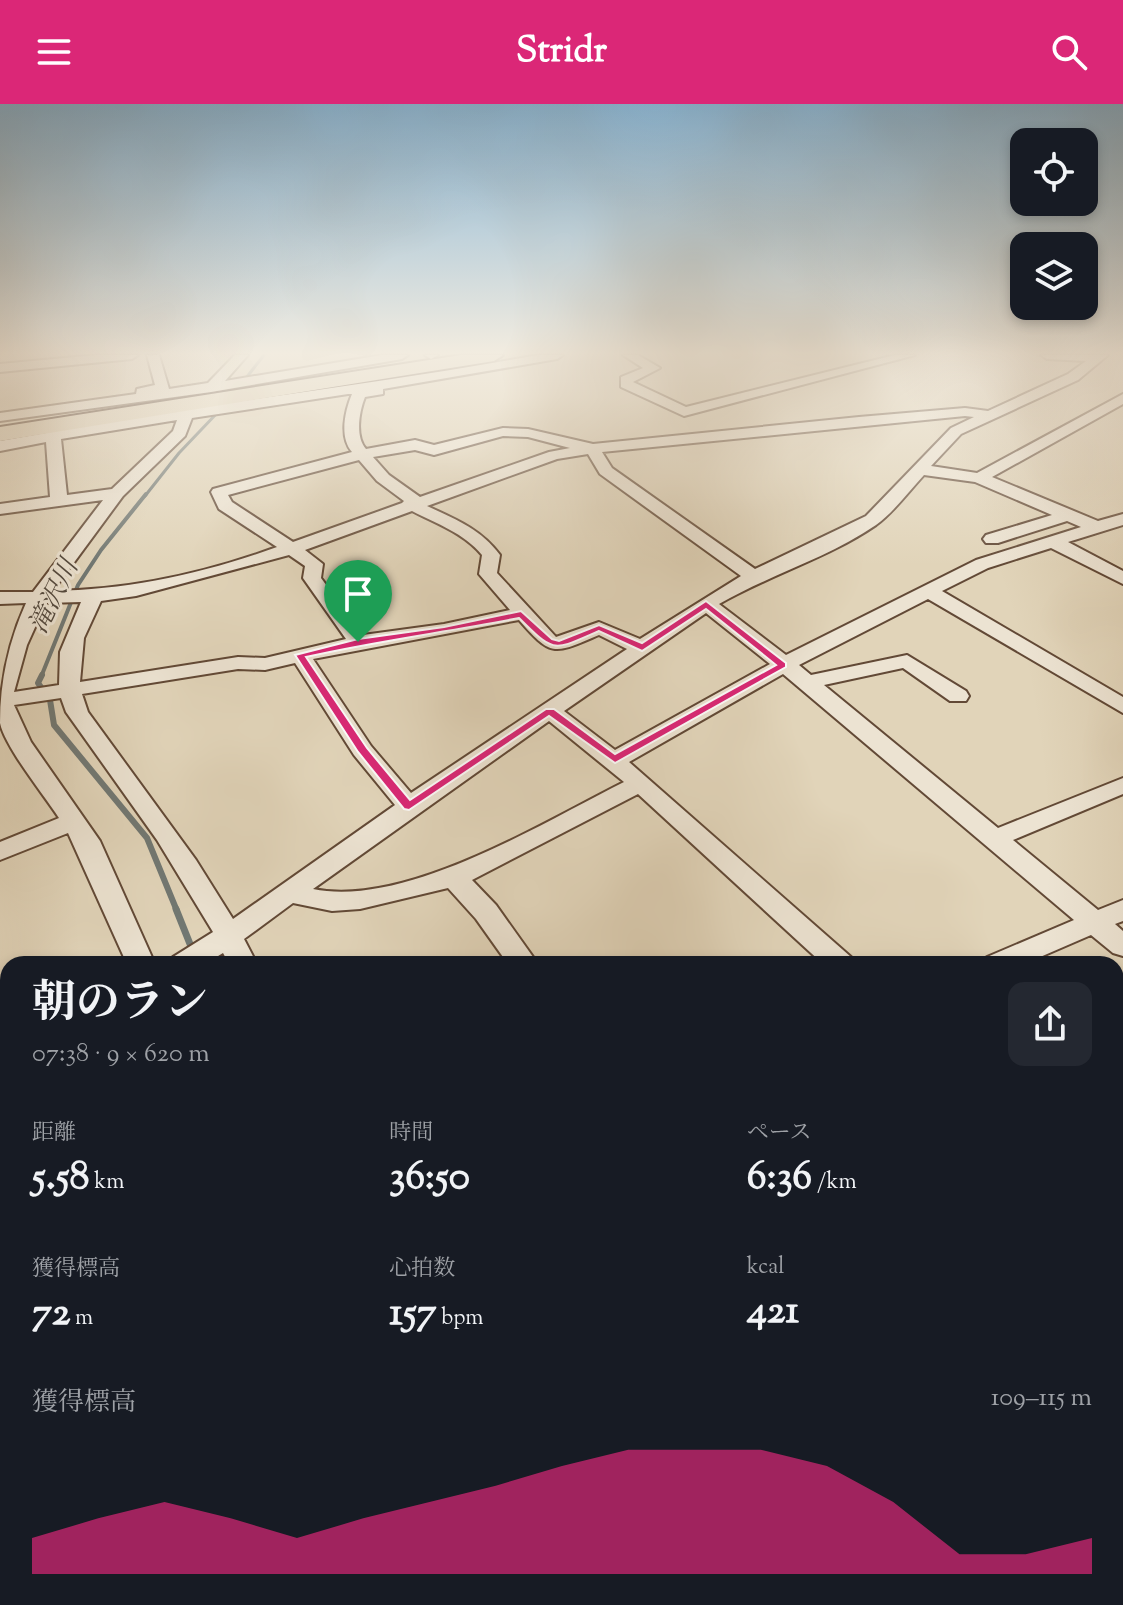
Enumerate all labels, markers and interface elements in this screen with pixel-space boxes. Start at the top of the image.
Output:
text: Stridr [516,26,607,78]
icon: menu [32,30,76,74]
icon: search [1047,30,1091,74]
map controls [1010,128,1098,320]
button: locate [1010,128,1098,216]
button: layers [1010,232,1098,320]
water label: 滝沢川 [21,551,90,640]
pin [324,560,392,642]
icon: arrive [336,572,380,616]
text: 朝のラン [32,974,208,1037]
button: share [1008,982,1092,1066]
text: 07:38 · 9 × 620 m [32,1036,210,1073]
text: 距離 [32,1118,76,1150]
text: 時間 [389,1118,433,1150]
text: ペース [747,1118,812,1150]
text: 5.58 [32,1150,89,1207]
text: 36:50 [389,1150,470,1207]
text: 6:36 [747,1150,812,1207]
text: km [89,1167,124,1199]
text: /km [812,1167,857,1199]
text: kcal [747,1252,784,1284]
text: 獲得標高 [32,1254,120,1286]
text: 心拍数 [389,1254,455,1286]
text: 421 [747,1284,799,1341]
text: 72 [32,1286,70,1343]
text: 157 [389,1286,437,1343]
text: m [70,1303,93,1335]
text: bpm [437,1303,484,1335]
text: 109–115 m [991,1380,1092,1417]
text: 獲得標高 [32,1385,136,1422]

